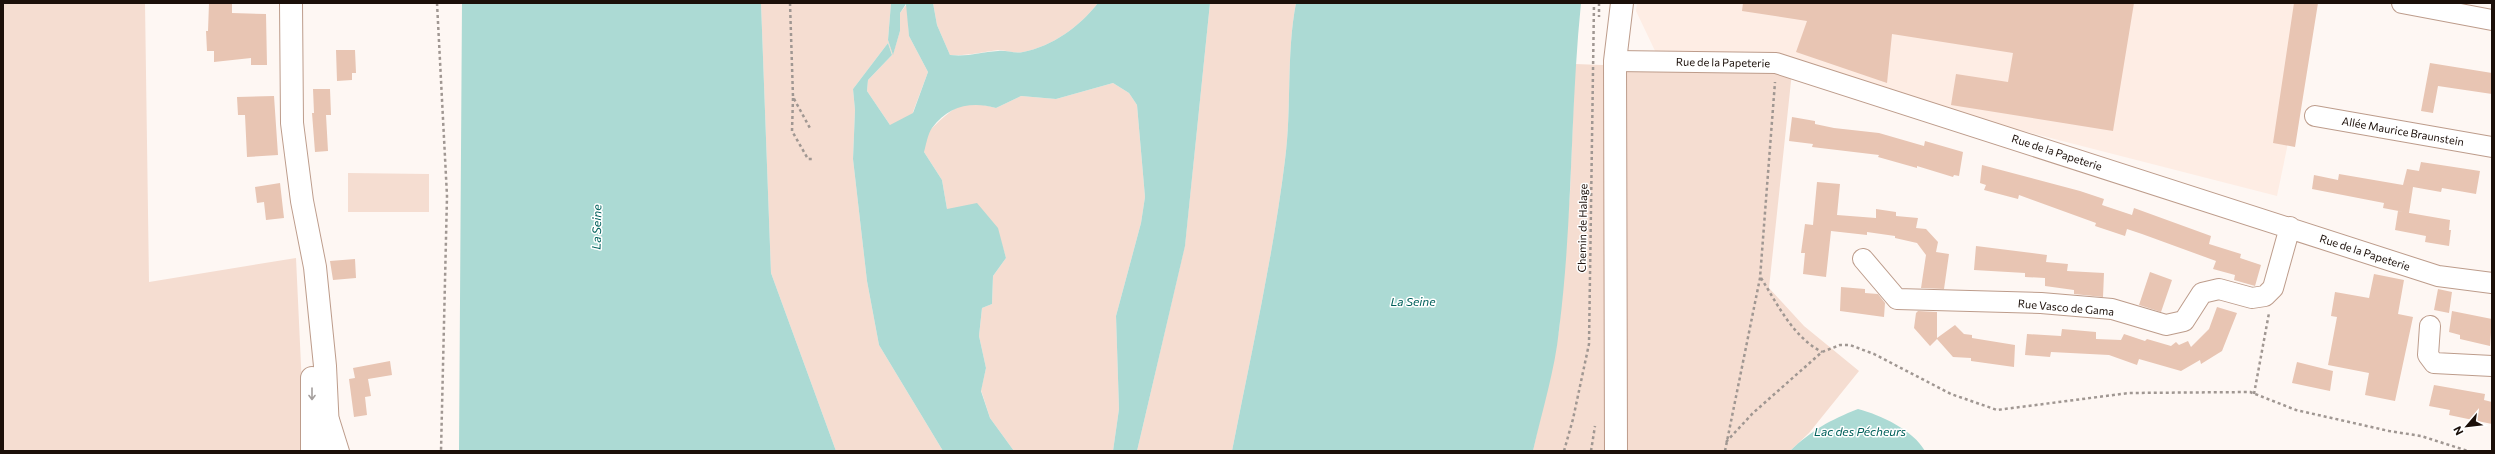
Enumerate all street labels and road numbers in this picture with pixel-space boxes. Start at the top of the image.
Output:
street label: Rue de la Papeterie [1676,55,1771,69]
street label: Allée Maurice Braunstein [2341,114,2465,148]
street label: Rue de la Papeterie [2010,131,2104,173]
street label: Chemin de Halage [1575,183,1589,273]
street label: Rue de la Papeterie [2318,231,2412,273]
street label: Rue Vasco de Gama [2017,296,2115,318]

